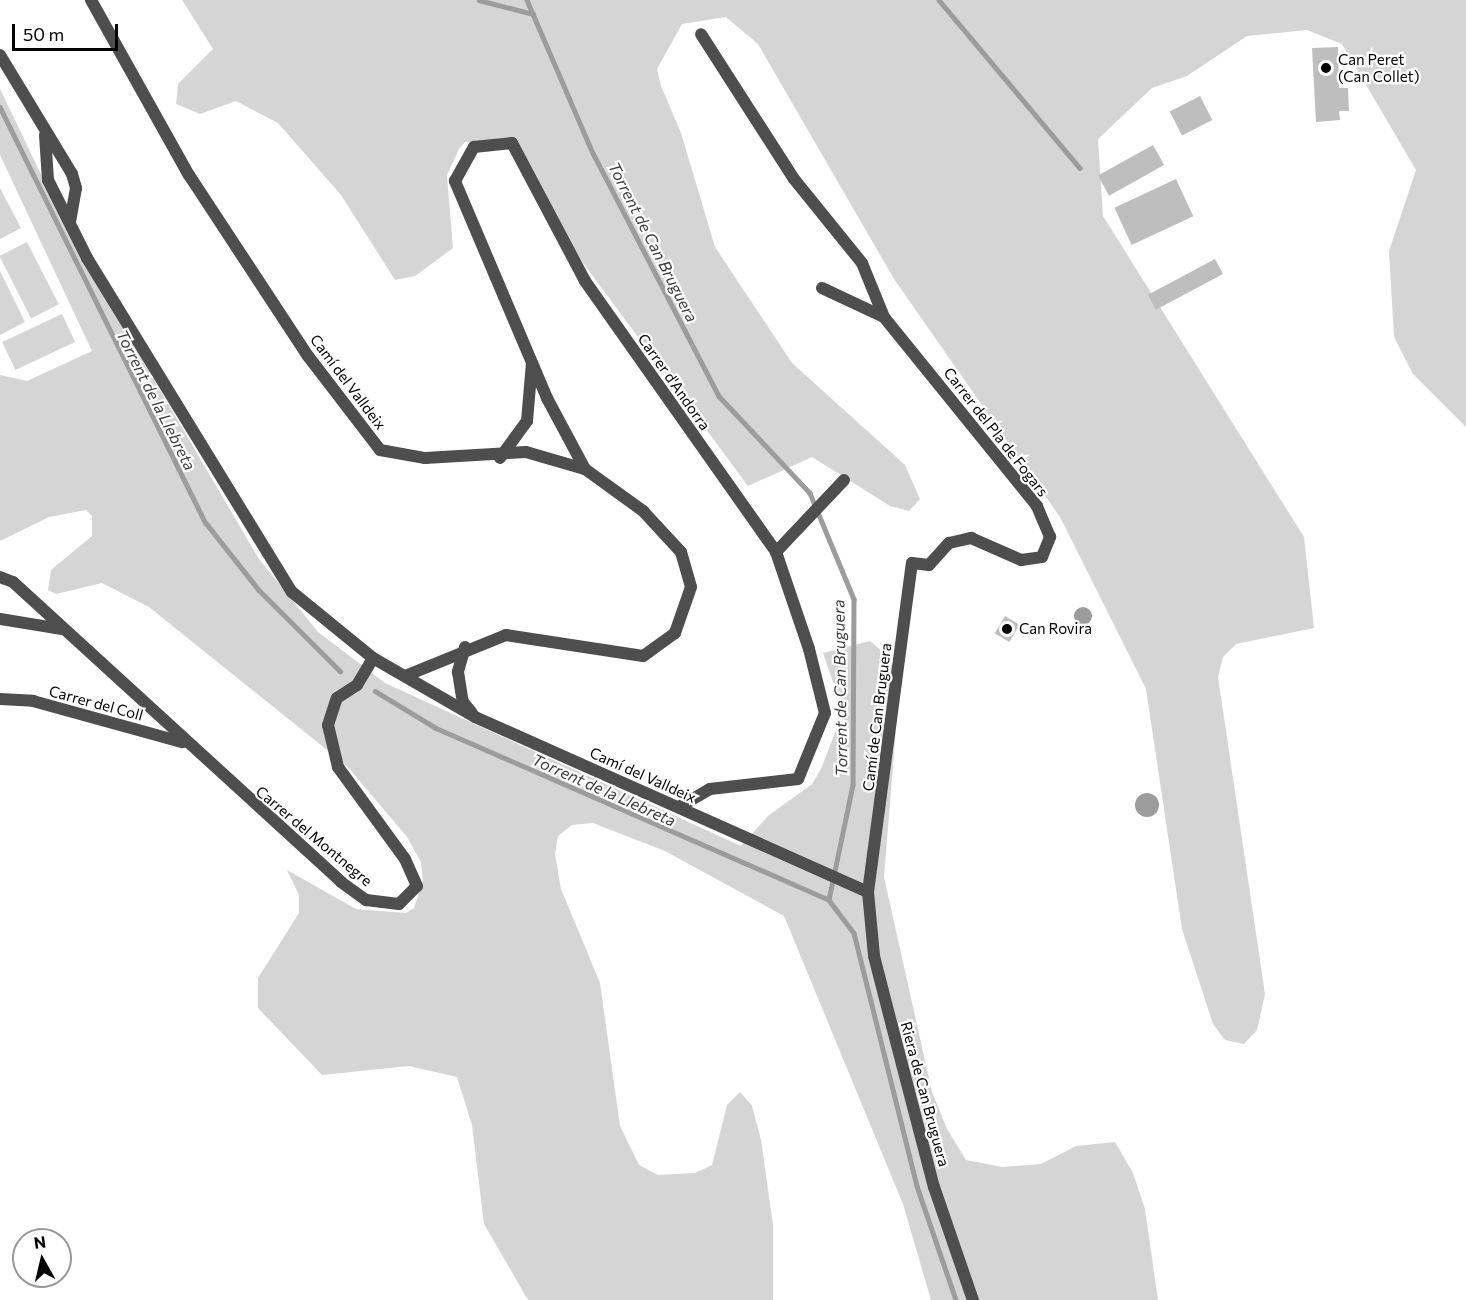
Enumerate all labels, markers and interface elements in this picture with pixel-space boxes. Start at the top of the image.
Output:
scale bar [15,12,122,50]
text: 50 m [23,23,64,45]
place label: Can Peret (Can Collet) [1338,50,1419,85]
marker: Can Peret (Can Collet) [1319,61,1333,75]
water label: Torrent de Can Bruguera [604,159,702,325]
water label: Torrent de la Llebreta [112,327,200,473]
street label: Carrer d'Andorra [634,330,714,434]
street label: Camí del Valldeix [306,331,390,433]
street label: Carrer del Pla de Fogars [940,364,1052,500]
water label: Torrent de Can Bruguera [829,599,851,777]
place label: Can Rovira [1019,620,1092,638]
marker: Can Rovira [1000,622,1014,636]
street label: Camí de Can Bruguera [859,642,895,792]
street label: Carrer del Coll [47,682,145,724]
street label: Camí del Valldeix [587,743,699,807]
water label: Torrent de la Llebreta [529,750,679,830]
street label: Carrer del Montnegre [252,782,376,890]
street label: Riera de Can Bruguera [897,1019,953,1169]
north arrow [12,1228,72,1288]
text: N [32,1231,47,1252]

